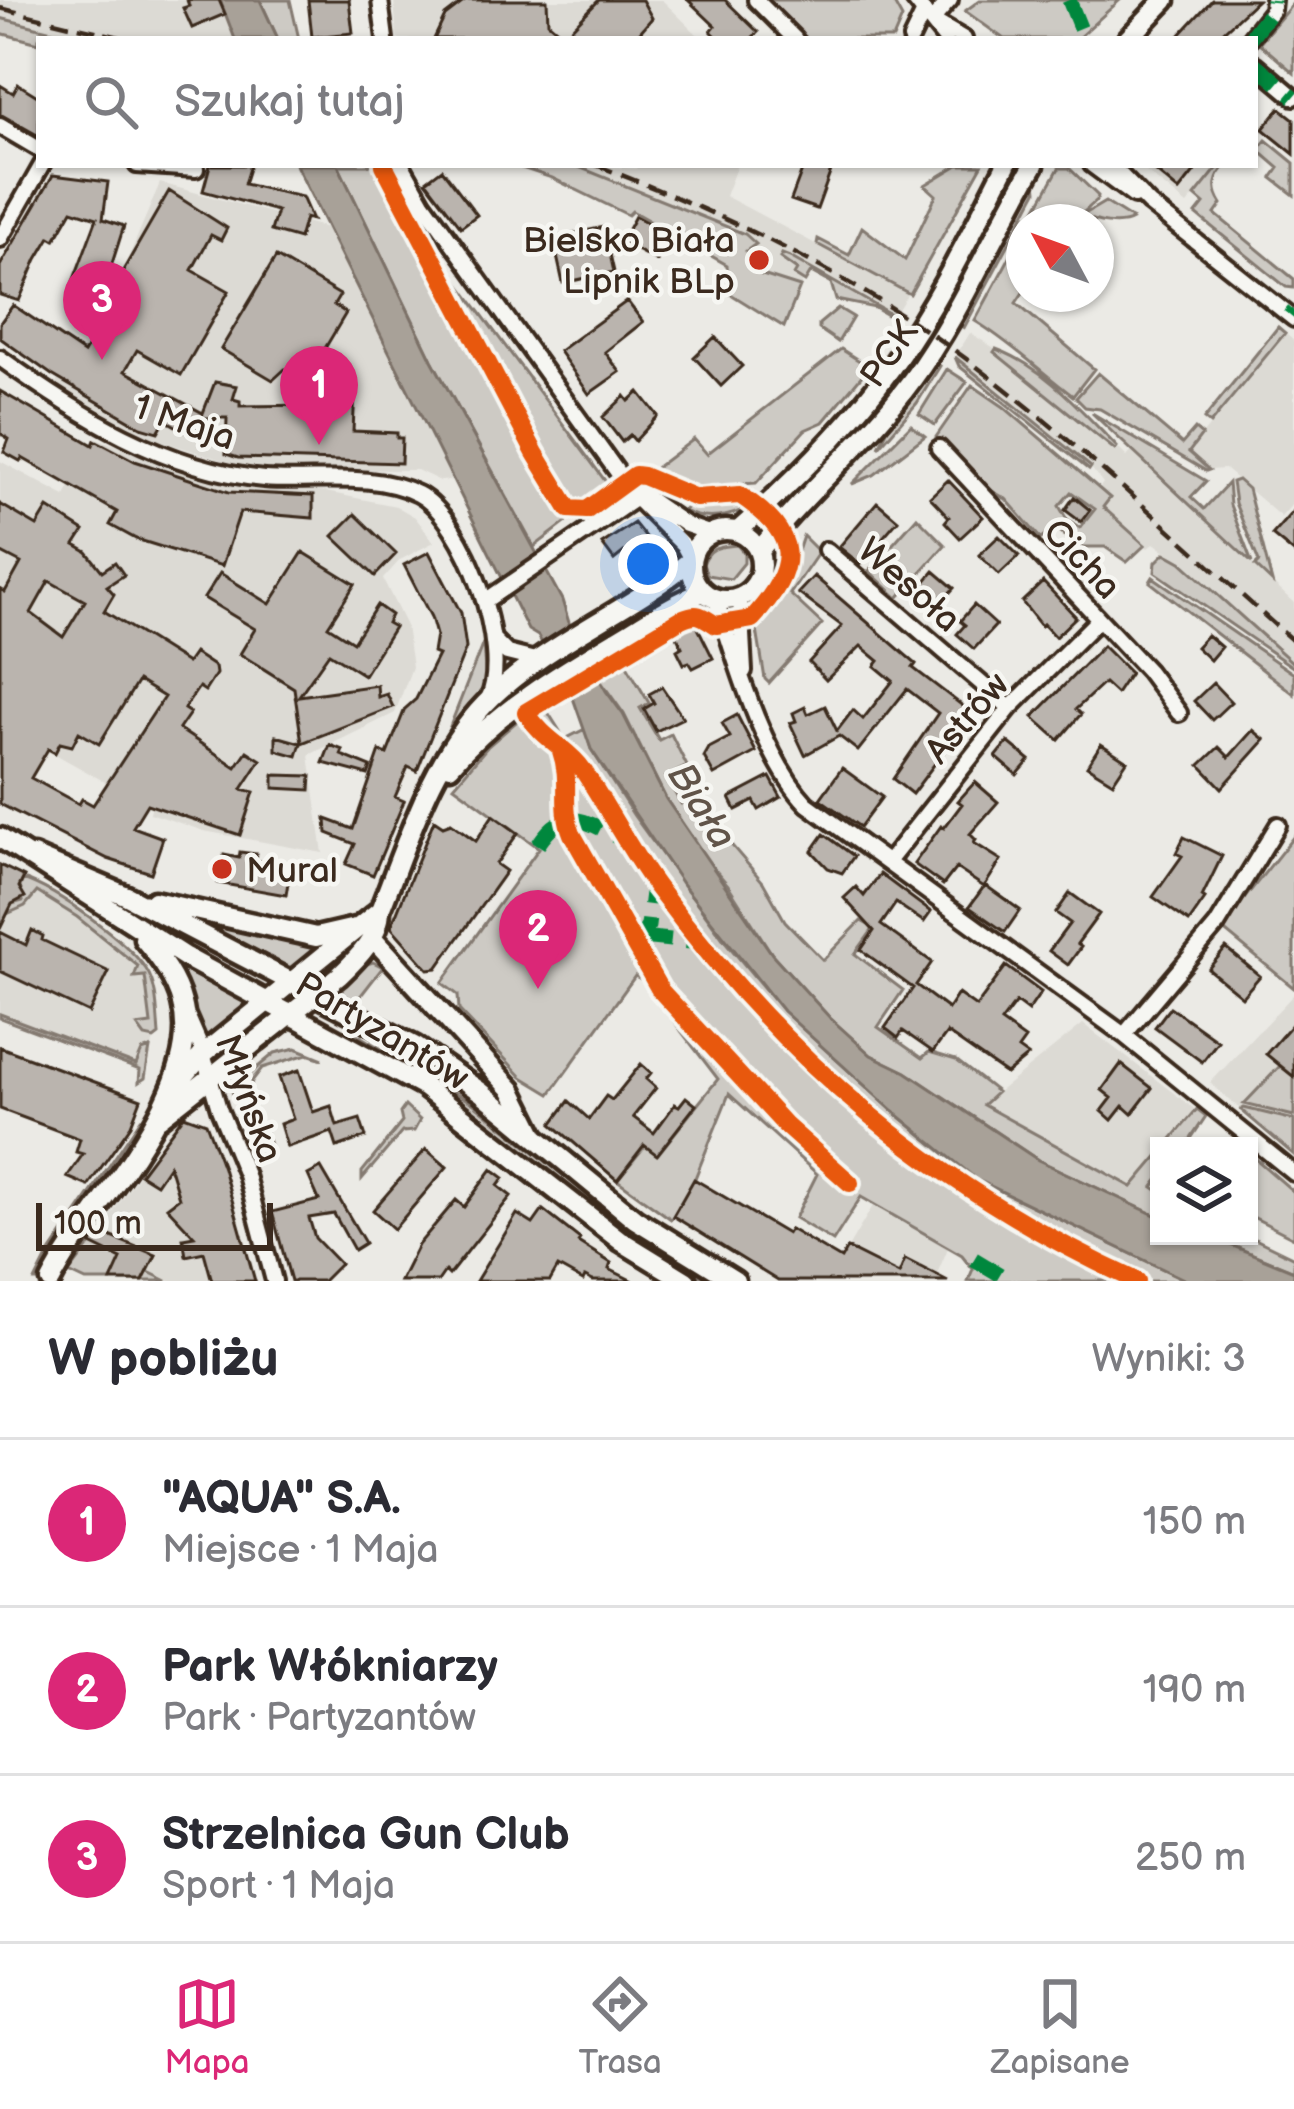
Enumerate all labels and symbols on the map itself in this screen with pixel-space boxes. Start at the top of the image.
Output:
north arrow [1006,204,1114,312]
place label: Bielsko Biała Lipnik BLp [523,220,735,304]
marker: Bielsko Biała Lipnik BLp [746,247,772,273]
pin: 3 [63,261,141,360]
street label: PCK [852,312,929,396]
pin: 1 [280,346,358,445]
street label: 1 Maja [128,386,240,461]
street label: Cicha [1034,511,1129,609]
street label: Wesoła [848,530,968,642]
your location [618,534,678,594]
street label: Astrów [917,664,1019,773]
water label: Biała [656,755,745,858]
place label: Mural [246,850,338,893]
marker: Mural [209,856,235,882]
pin: 2 [499,890,577,989]
street label: Partyzantów [287,964,476,1101]
street label: Młyńska [205,1029,291,1169]
scale bar [36,1197,273,1250]

